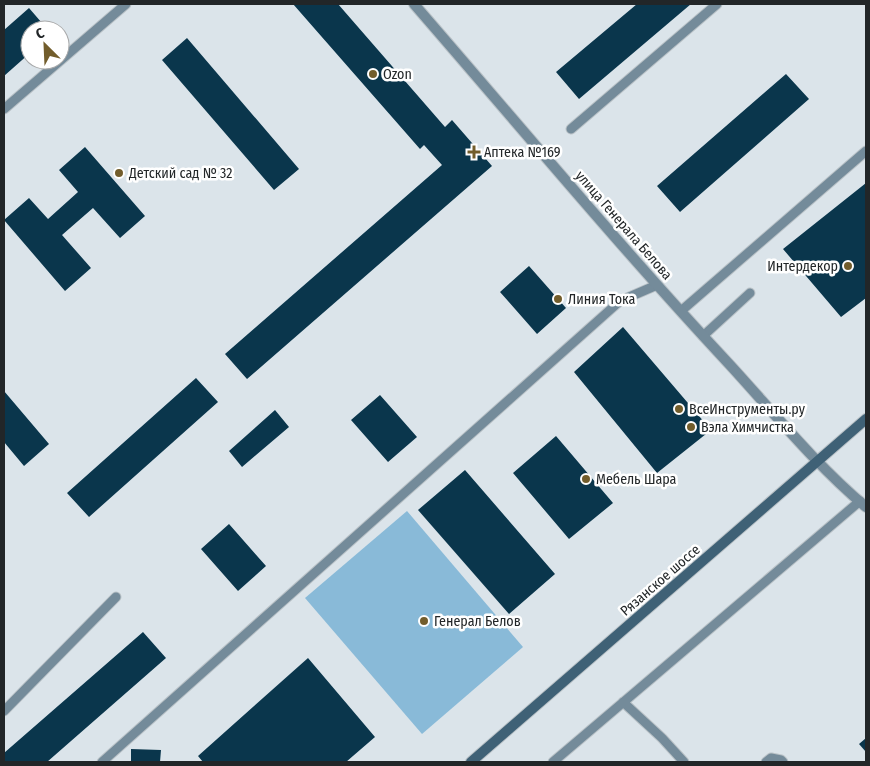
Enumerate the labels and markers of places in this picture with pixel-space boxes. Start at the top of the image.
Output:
place label: Ozon [383,66,412,83]
marker: Ozon [367,68,379,80]
place label: Аптека №169 [484,144,561,161]
marker: Аптека №169 [468,146,480,158]
place label: Детский сад № 32 [128,165,232,182]
marker: Детский сад № 32 [113,167,125,179]
place label: Интердекор [767,258,838,275]
marker: Интердекор [842,260,854,272]
place label: Линия Тока [568,291,635,308]
marker: Линия Тока [552,293,564,305]
place label: ВсеИнструменты.ру [689,401,806,418]
marker: ВсеИнструменты.ру [673,403,685,415]
place label: Вэла Химчистка [701,419,794,436]
marker: Вэла Химчистка [685,421,697,433]
place label: Мебель Шара [596,471,677,488]
marker: Мебель Шара [580,473,592,485]
place label: Генерал Белов [434,613,521,630]
marker: Генерал Белов [418,615,430,627]

